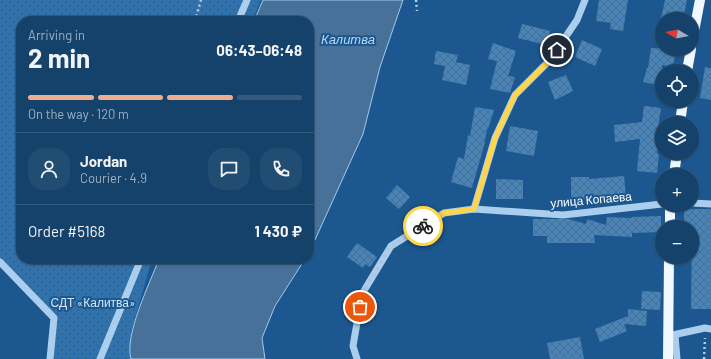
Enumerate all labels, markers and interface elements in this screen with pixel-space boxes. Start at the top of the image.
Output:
north arrow [655,12,699,56]
map controls [655,12,699,264]
text: Arriving in [28,27,85,43]
water label: Калитва [321,31,375,47]
pin [540,33,574,67]
icon: home [546,39,568,61]
text: 06:43–06:48 [216,41,302,59]
text: 2 min [28,42,90,73]
button: locate [655,64,699,108]
text: On the way · 120 m [28,106,129,122]
button: layers [655,116,699,160]
button: person [28,148,70,190]
button: chat [208,148,250,190]
button: phone [260,148,302,190]
text: Jordan [80,152,127,170]
button: + [655,168,699,212]
text: Courier · 4.9 [80,170,147,186]
street label: улица Копаева [550,188,633,211]
courier [403,206,443,246]
icon: bike [412,215,434,237]
button: − [655,220,699,264]
text: Order #5168 [28,222,105,240]
text: 1 430 ₽ [254,222,302,240]
pin [343,290,377,324]
park label: СДТ «Калитва» [51,295,136,310]
icon: bag [349,296,371,318]

